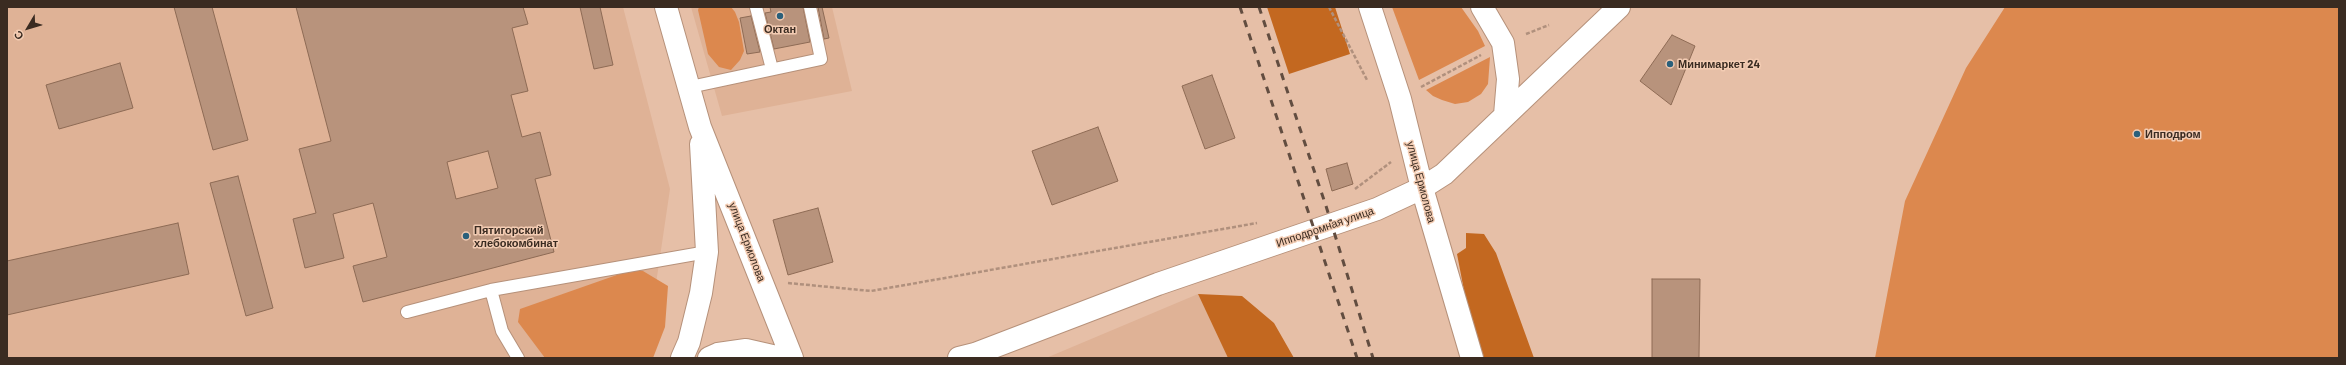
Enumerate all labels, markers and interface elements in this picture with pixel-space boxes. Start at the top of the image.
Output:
north arrow [8,8,48,48]
marker: Октан [775,11,785,21]
place label: Октан [764,22,796,36]
text: С [11,29,26,43]
place label: Минимаркет 24 [1678,57,1760,71]
marker: Минимаркет 24 [1665,59,1675,69]
place label: Ипподpом [2145,127,2201,141]
marker: Ипподpом [2132,129,2142,139]
street label: улица Ермолова [1404,140,1438,224]
street label: улица Ермолова [726,201,768,283]
street label: Ипподромная улица [1274,204,1376,250]
place label: Пятигорский хлебокомбинат [474,223,558,249]
marker: Пятигорский хлебокомбинат [461,231,471,241]

